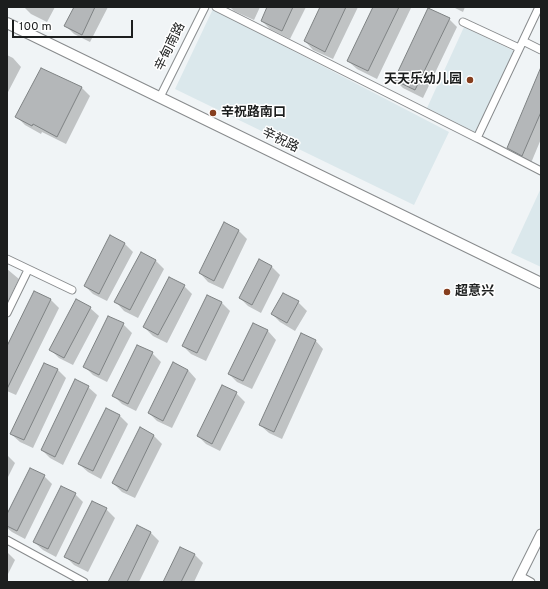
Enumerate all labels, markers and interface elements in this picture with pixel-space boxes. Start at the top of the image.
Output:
scale bar [14,12,135,38]
text: 100 m [19,19,52,35]
street label: 辛甸南路 [153,20,189,74]
place label: 天天乐幼儿园 [384,72,462,88]
marker: 天天乐幼儿园 [465,75,475,85]
place label: 辛祝路南口 [221,105,286,121]
marker: 辛祝路南口 [208,108,218,118]
street label: 辛祝路 [259,125,301,157]
place label: 超意兴 [455,284,494,300]
marker: 超意兴 [442,287,452,297]

